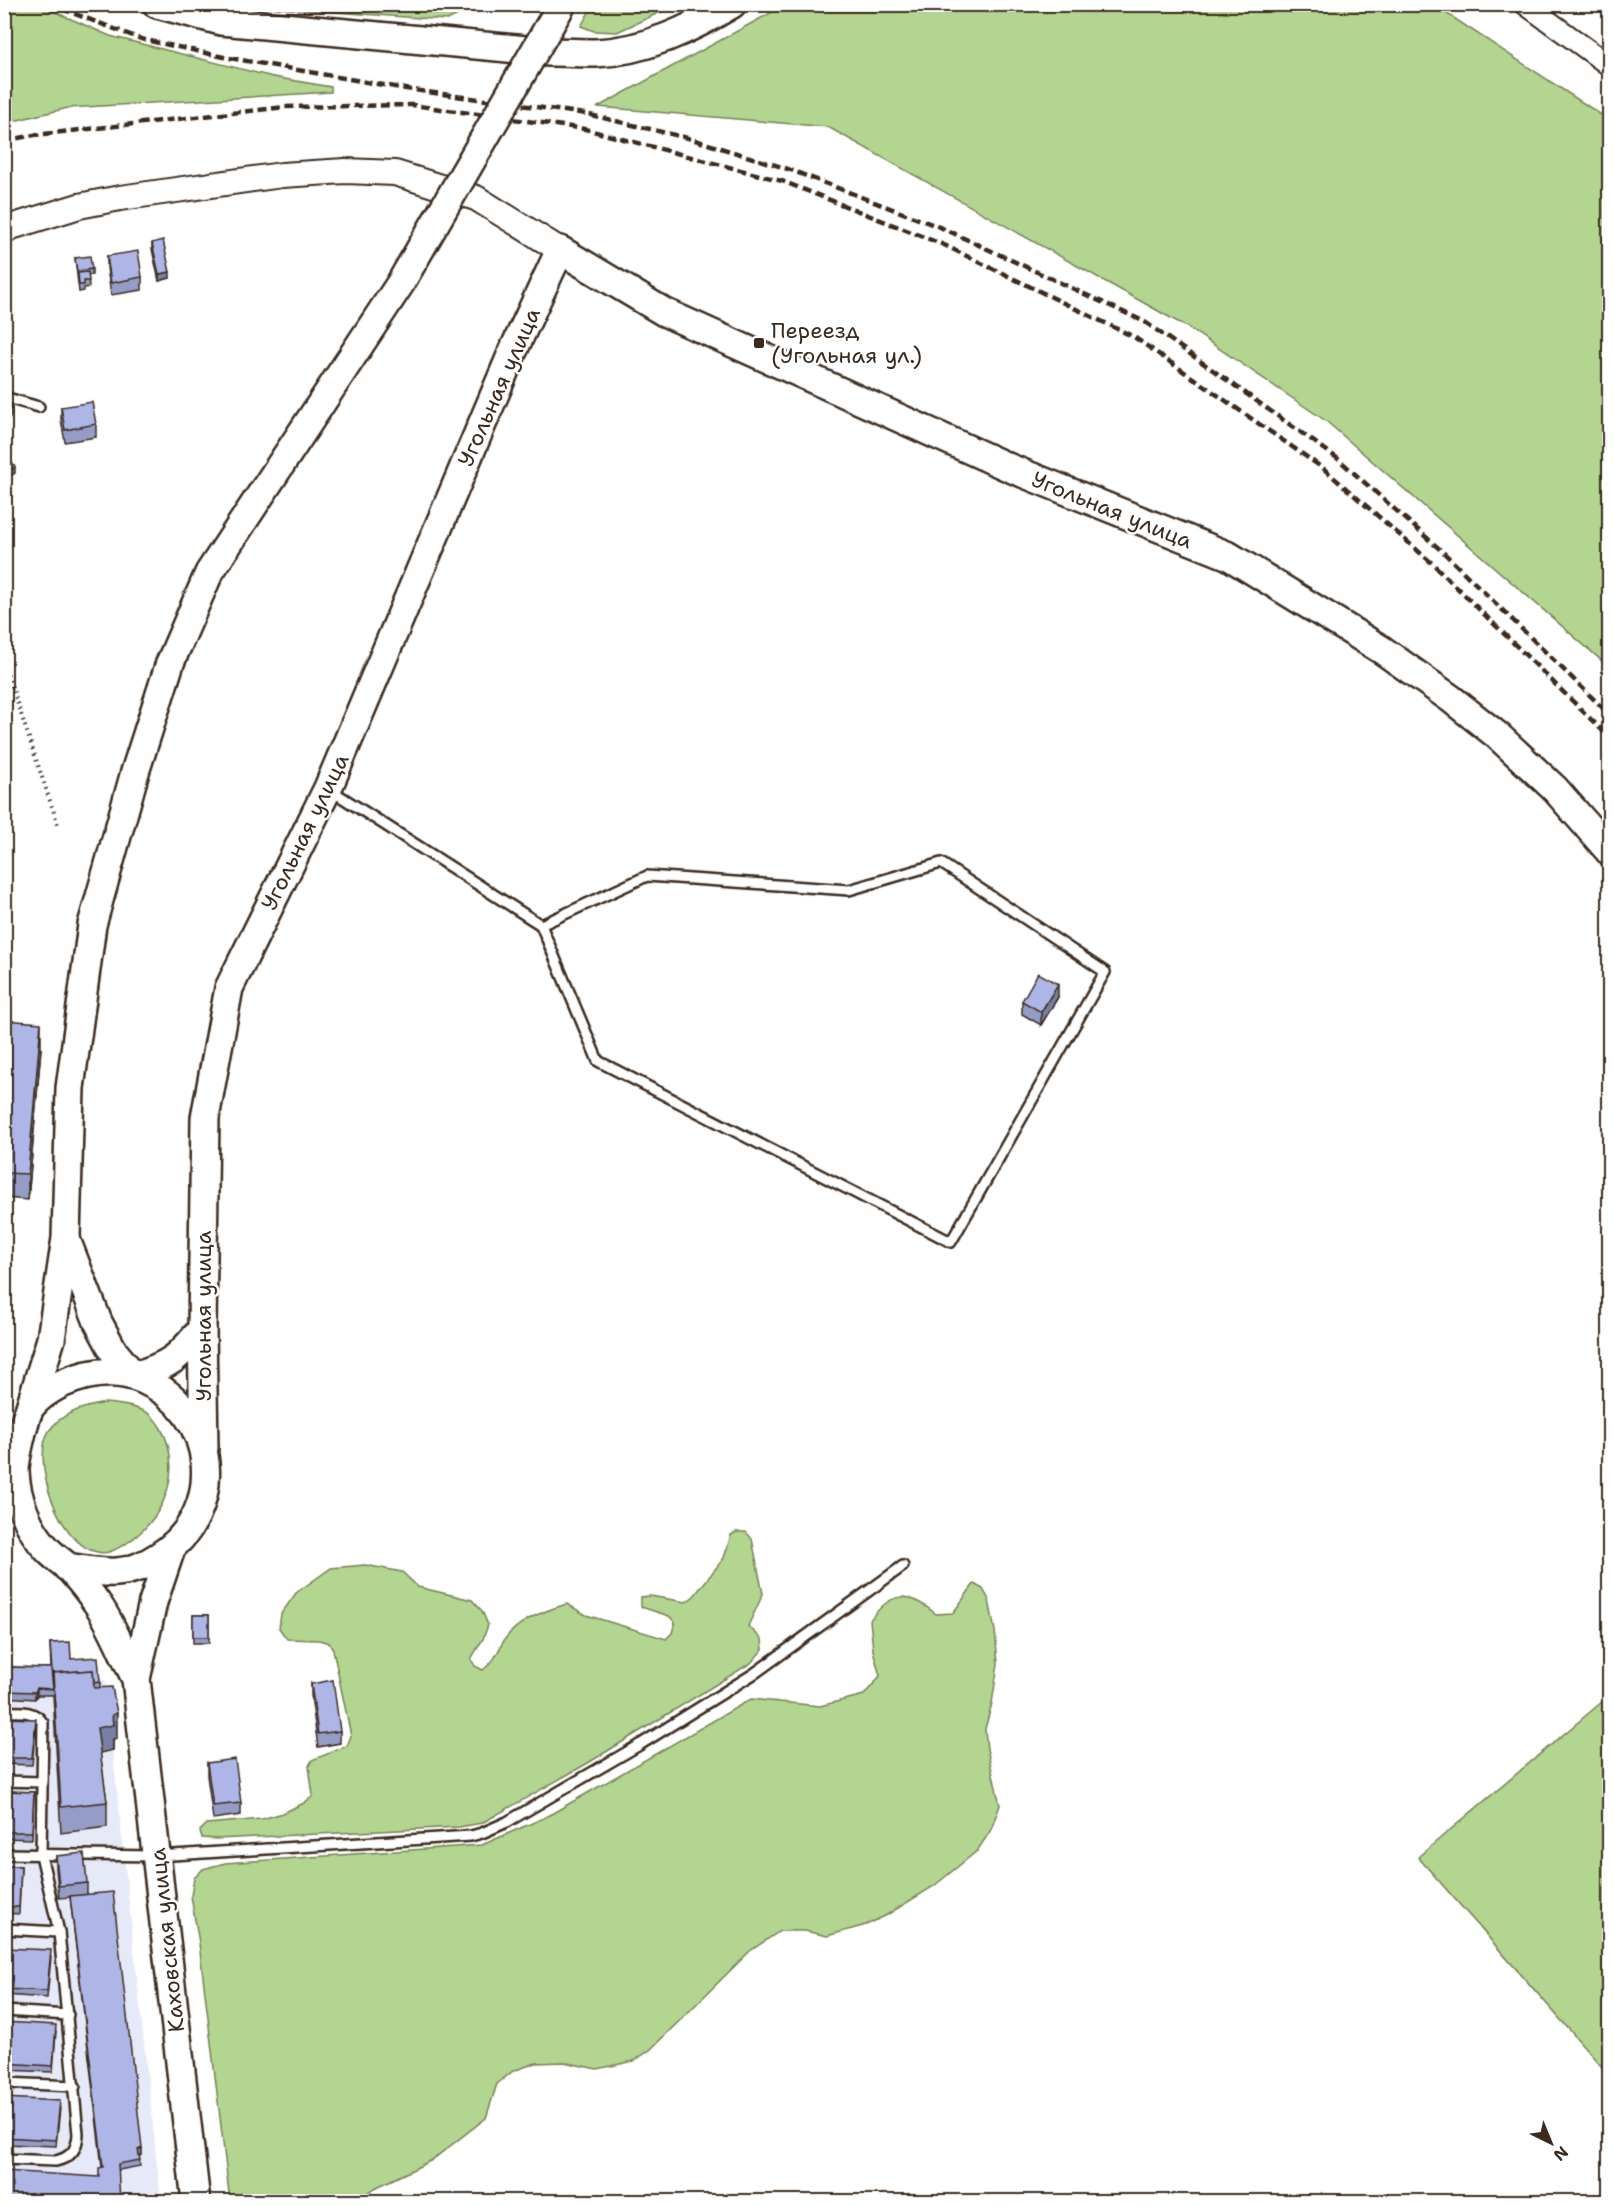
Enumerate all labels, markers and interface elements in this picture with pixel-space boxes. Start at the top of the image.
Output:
street label: Угольная улица [451,303,547,471]
place label: Переезд (Угольная ул.) [771,316,922,370]
marker: Переезд (Угольная ул.) [752,336,766,350]
street label: Угольная улица [1027,465,1197,556]
street label: Угольная улица [254,749,356,915]
street label: Угольная улица [189,1230,218,1401]
street label: Каховская улица [143,1846,191,2034]
north arrow [1521,2113,1581,2173]
text: N [1549,2142,1573,2166]

